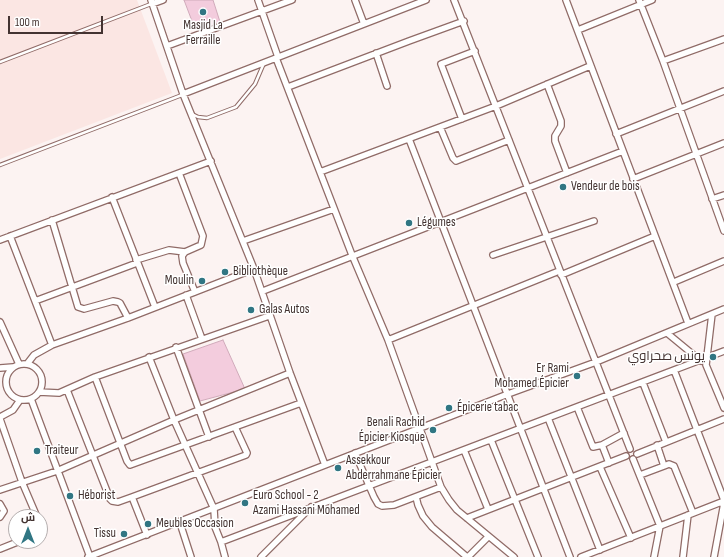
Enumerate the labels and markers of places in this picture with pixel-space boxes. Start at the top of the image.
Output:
marker: Masjid La Ferraille [198,7,208,17]
place label: Masjid La Ferraille [183,18,223,49]
place label: Vendeur de bois [571,179,640,195]
marker: Vendeur de bois [558,182,568,192]
place label: Légumes [417,215,456,231]
marker: Légumes [404,218,414,228]
place label: Bibliothèque [233,264,288,280]
marker: Bibliothèque [220,267,230,277]
place label: Moulin [165,273,194,289]
marker: Moulin [197,276,207,286]
place label: Galas Autos [259,302,310,318]
marker: Galas Autos [246,305,256,315]
place label: يونس صحراوي [628,349,705,365]
marker: يونس صحراوي [708,352,718,362]
place label: Er Rami Mohamed Épicier [495,361,569,392]
marker: Er Rami Mohamed Épicier [572,371,582,381]
place label: Épicerie tabac [457,400,518,416]
marker: Épicerie tabac [444,403,454,413]
place label: Benali Rachid Épicier Kiosque [359,415,425,446]
marker: Benali Rachid Épicier Kiosque [428,425,438,435]
place label: Traiteur [45,443,79,459]
marker: Traiteur [32,446,42,456]
place label: Assekkour Abderrahmane Épicier [346,453,442,484]
marker: Assekkour Abderrahmane Épicier [333,463,343,473]
place label: Héborist [78,488,115,504]
place label: Euro School - 2 Azami Hassani Mohamed [253,488,360,519]
marker: Héborist [65,491,75,501]
marker: Euro School - 2 Azami Hassani Mohamed [240,498,250,508]
place label: Meubles Occasion [156,516,234,532]
marker: Meubles Occasion [143,519,153,529]
place label: Tissu [94,526,116,542]
marker: Tissu [119,529,129,539]

